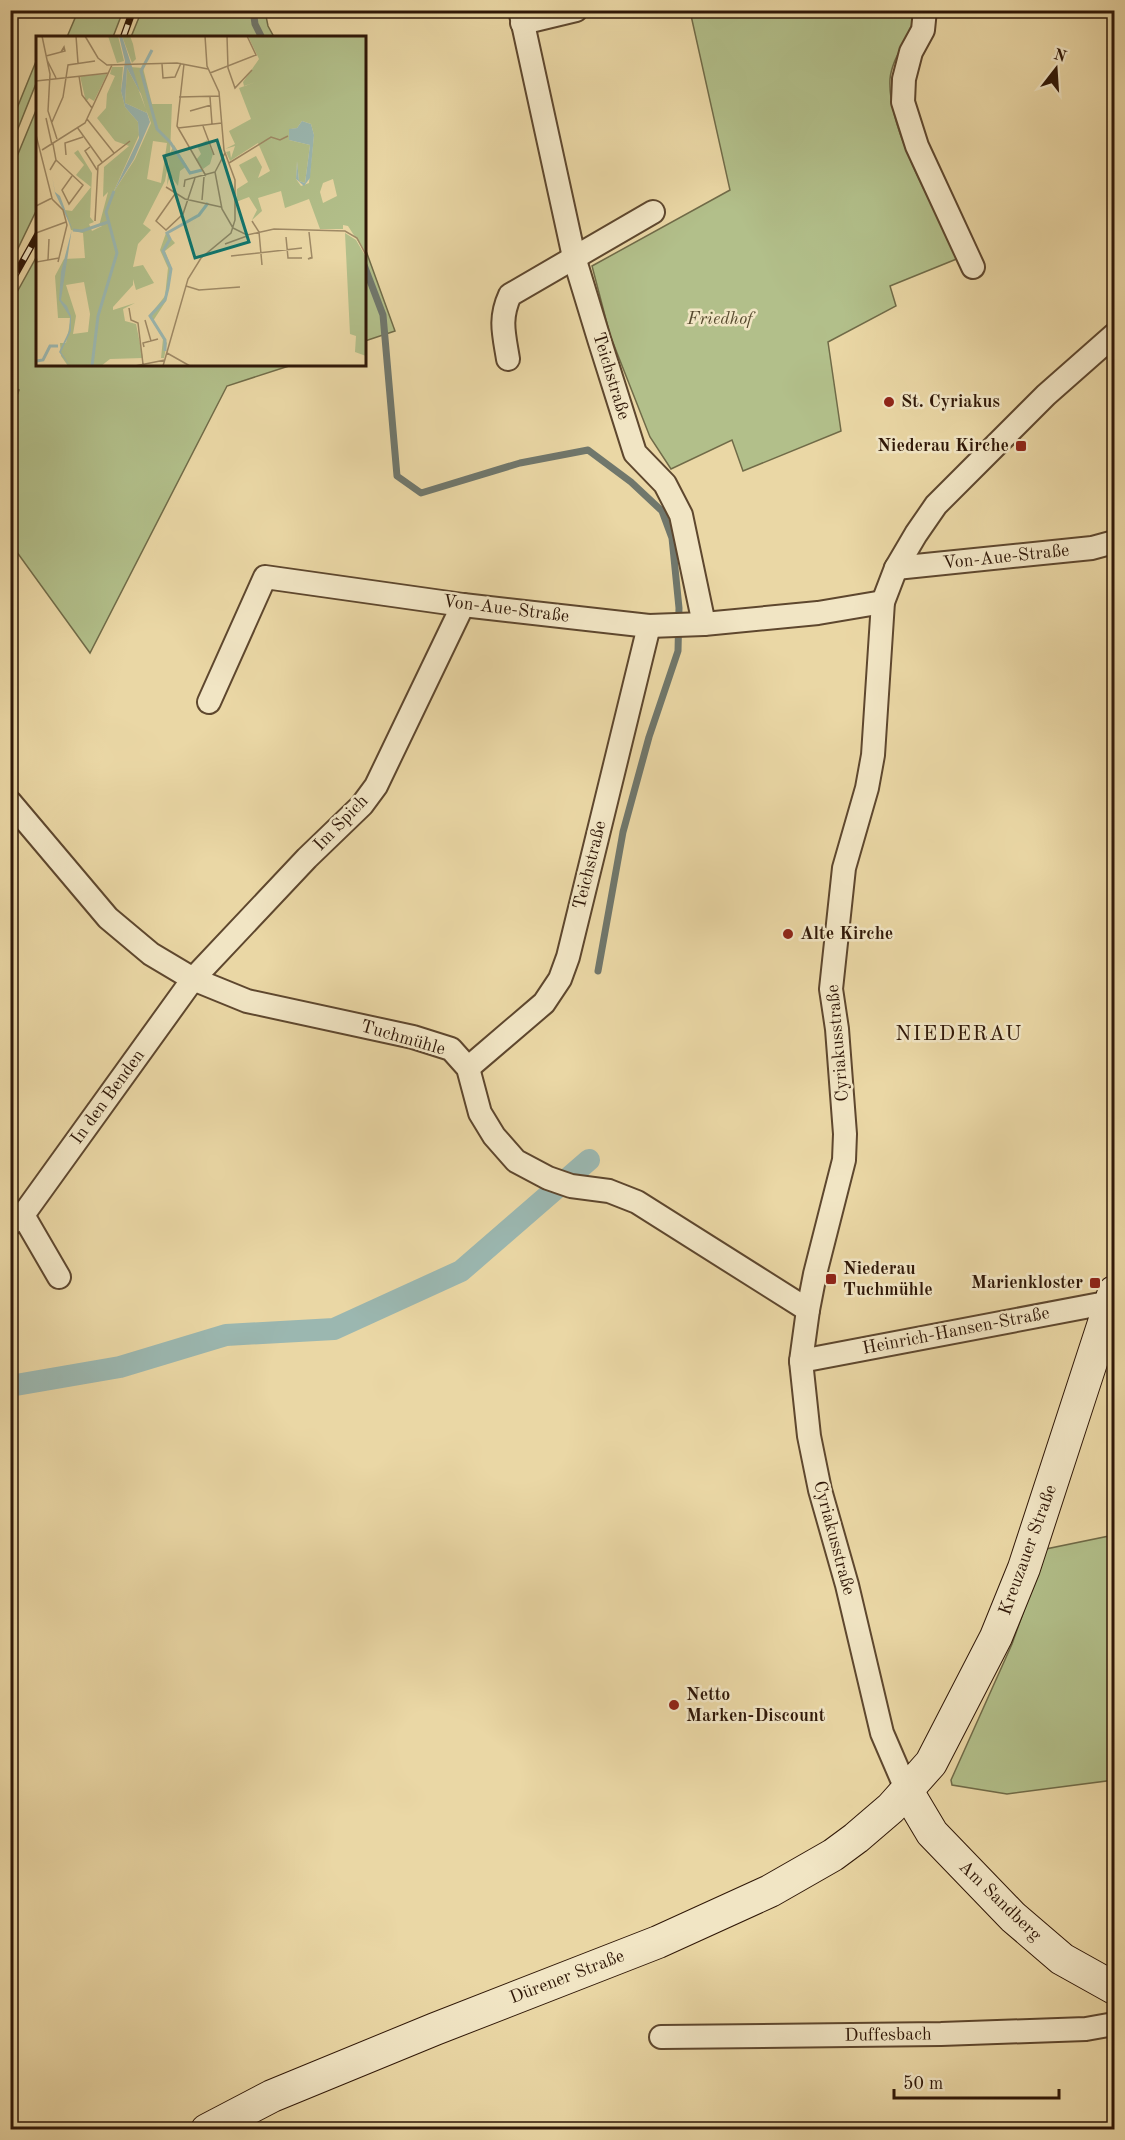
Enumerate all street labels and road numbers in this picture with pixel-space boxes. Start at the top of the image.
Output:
street label: Teichstraße [589,330,633,422]
street label: Von-Aue-Straße [942,541,1070,573]
street label: Von-Aue-Straße [442,592,570,626]
street label: Im Spich [310,792,372,854]
street label: Teichstraße [570,819,610,911]
street label: Cyriakusstraße [824,984,852,1102]
street label: Tuchmühle [359,1017,447,1059]
street label: In den Benden [68,1046,148,1148]
street label: Heinrich-Hansen-Straße [861,1304,1051,1358]
street label: Cyriakusstraße [810,1479,858,1597]
street label: Kreuzauer Straße [996,1482,1060,1618]
street label: Am Sandberg [955,1857,1045,1945]
street label: Dürener Straße [507,1947,627,2007]
street label: Duffesbach [844,2025,932,2045]

